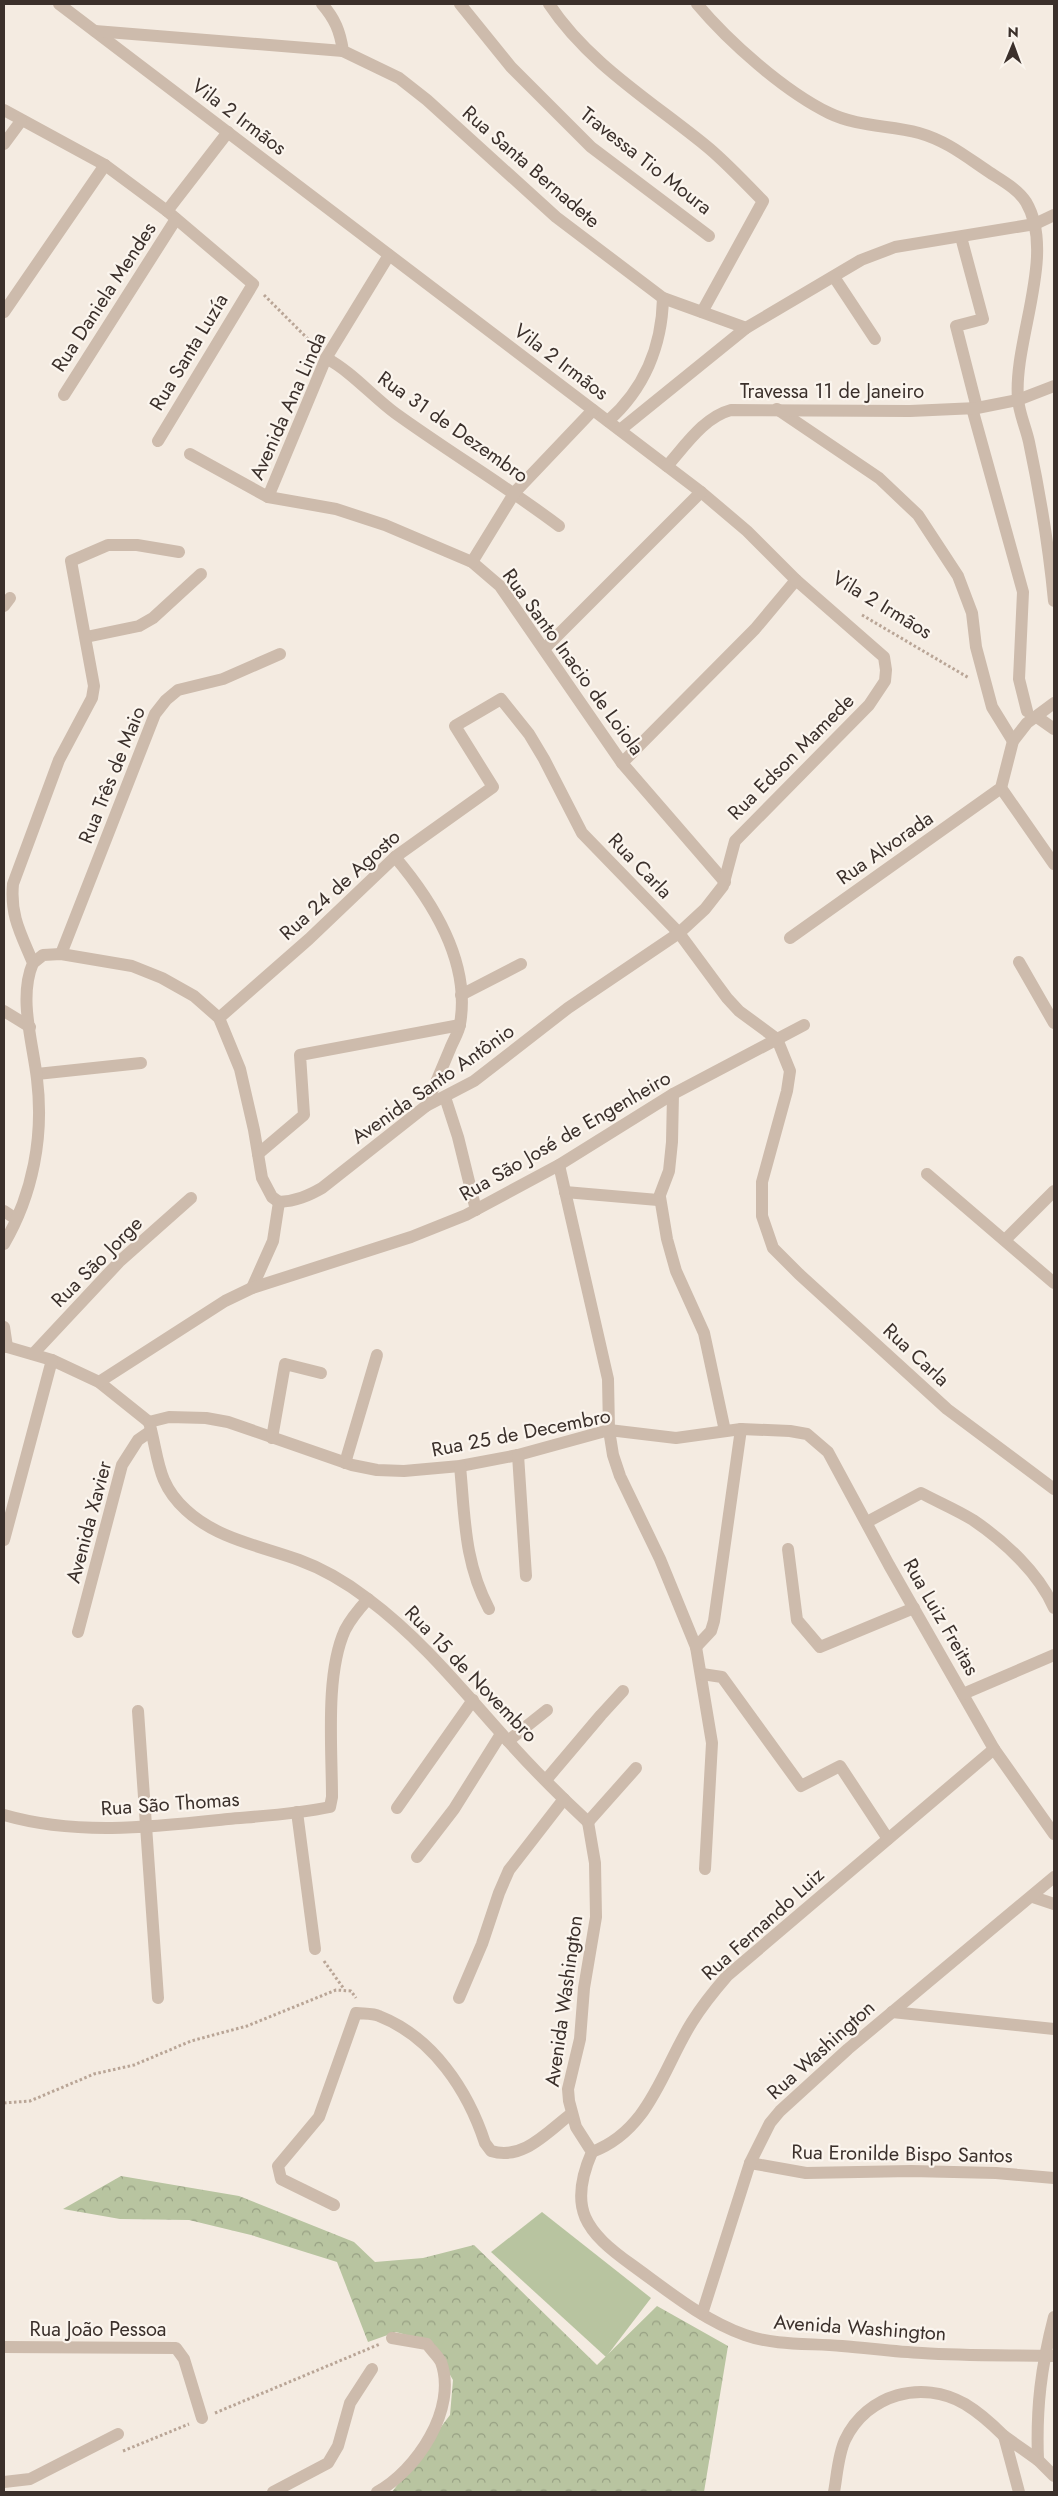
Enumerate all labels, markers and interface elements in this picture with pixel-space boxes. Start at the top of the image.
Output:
north arrow [988,20,1038,70]
text: N [1007,22,1019,42]
street label: Vila 2 Irmãos [186,72,292,162]
street label: Rua Santa Bernadete [456,99,606,235]
street label: Travessa Tio Moura [574,100,718,222]
street label: Rua Daniela Mendes [45,216,163,378]
street label: Rua Santa Luzía [143,288,235,416]
street label: Vila 2 Irmãos [508,317,614,407]
street label: Avenida Ana Linda [242,328,334,484]
street label: Rua 31 de Dezembro [372,364,534,490]
street label: Travessa 11 de Janeiro [740,377,924,406]
street label: Rua Santo Inacio de Loiola [495,563,651,761]
street label: Vila 2 Irmãos [827,564,937,646]
street label: Rua Edson Mamede [721,687,861,827]
street label: Rua Três de Maio [71,702,153,848]
street label: Rua Alvorada [831,804,939,892]
street label: Rua 24 de Agosto [273,823,407,947]
street label: Rua Carla [601,827,679,905]
street label: Avenida Santo Antônio [346,1017,520,1151]
street label: Rua São José de Engenheiro [454,1063,676,1209]
street label: Rua São Jorge [45,1210,149,1314]
street label: Rua Carla [876,1317,956,1393]
street label: Rua 25 de Decembro [429,1401,613,1465]
street label: Avenida Xavier [59,1458,119,1586]
street label: Rua Luiz Freitas [896,1553,986,1681]
street label: Rua 15 de Novembro [398,1599,544,1749]
street label: Rua São Thomas [100,1785,240,1823]
street label: Rua Fernando Luiz [695,1861,831,1987]
street label: Avenida Washington [538,1913,590,2089]
street label: Rua Washington [761,1994,881,2106]
street label: Rua Eronilde Bispo Santos [791,2138,1013,2170]
street label: Avenida Washington [773,2308,947,2348]
street label: Rua João Pessoa [30,2315,166,2344]

